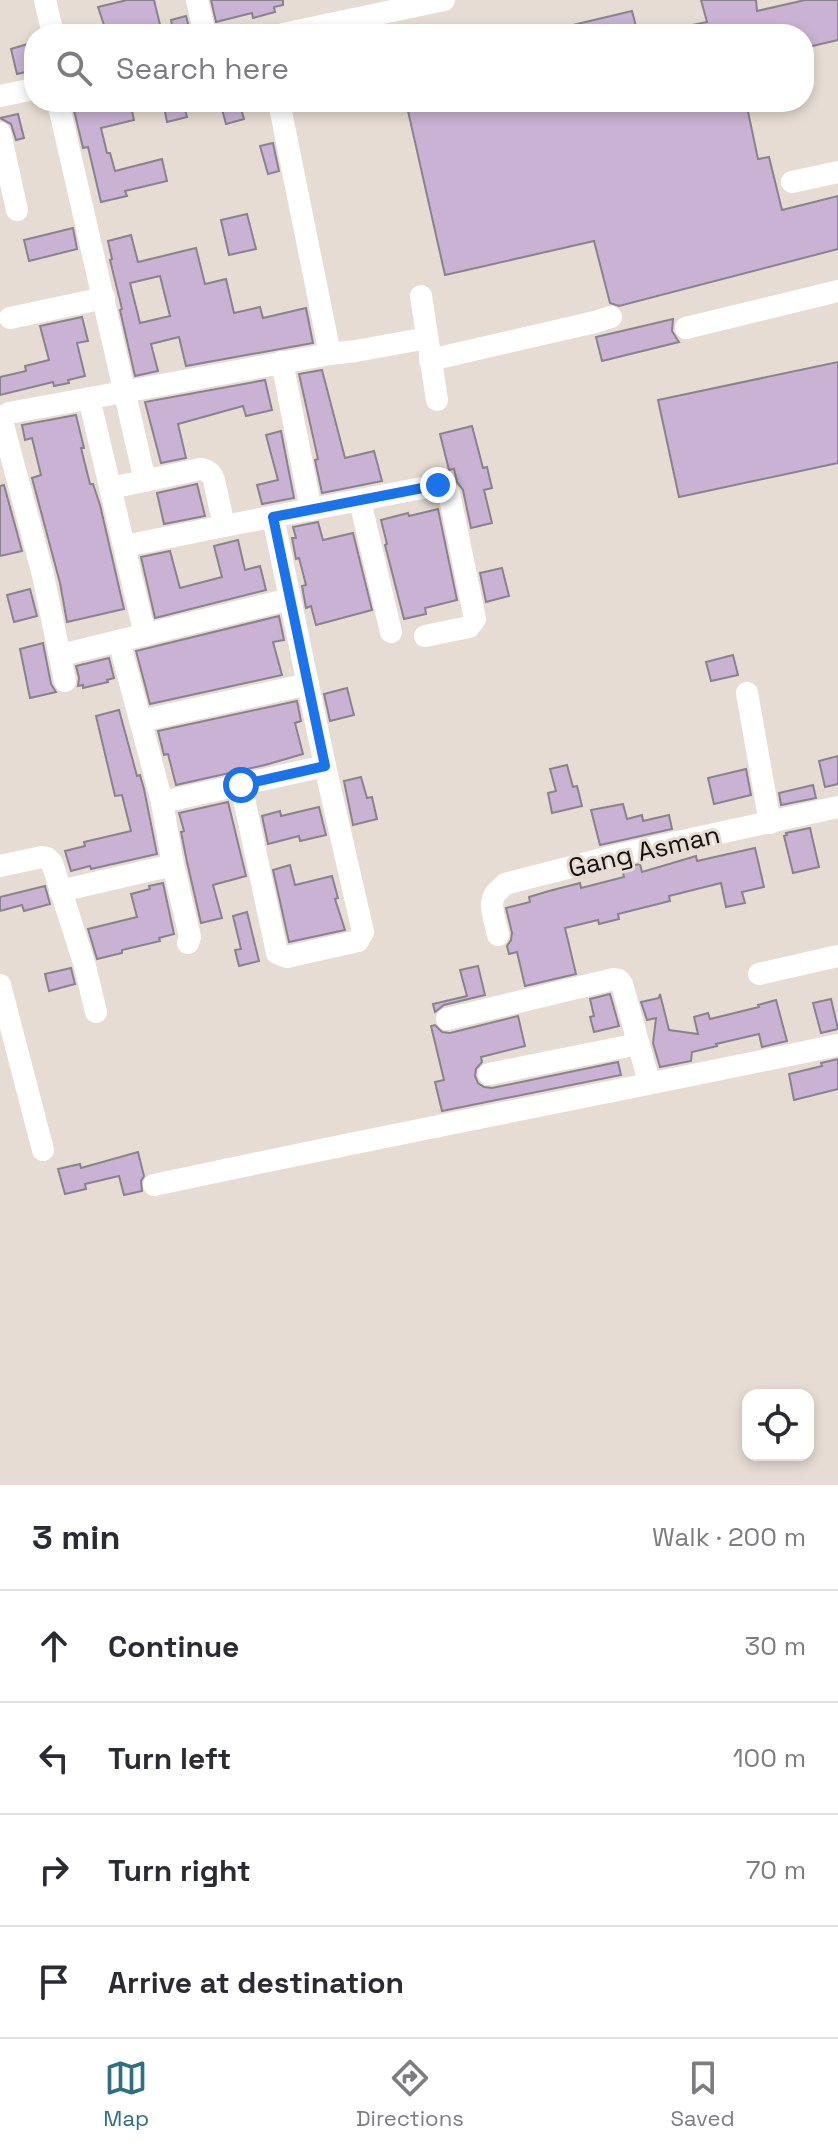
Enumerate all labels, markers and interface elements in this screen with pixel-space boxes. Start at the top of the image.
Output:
search box [24,24,814,112]
icon: search [52,46,96,90]
text: Search here [116,49,289,88]
route end [420,467,456,503]
route start [223,767,259,803]
street label: Gang Asman [565,817,723,885]
map controls [742,1389,814,1461]
button: locate [742,1389,814,1461]
text: 3 min [32,1516,120,1559]
text: Walk · 200 m [652,1520,806,1554]
icon: ahead [32,1624,76,1668]
text: Continue [108,1627,239,1666]
text: 30 m [745,1629,806,1663]
icon: left [32,1736,76,1780]
text: Turn left [108,1739,231,1778]
text: 100 m [733,1741,806,1775]
icon: right [32,1848,76,1892]
text: Turn right [108,1851,251,1890]
text: 70 m [746,1853,806,1887]
icon: arrive [32,1960,76,2004]
text: Arrive at destination [108,1963,404,2002]
tab: Map [103,2056,149,2132]
tab: Directions [356,2056,464,2132]
tab: Saved [670,2056,735,2132]

